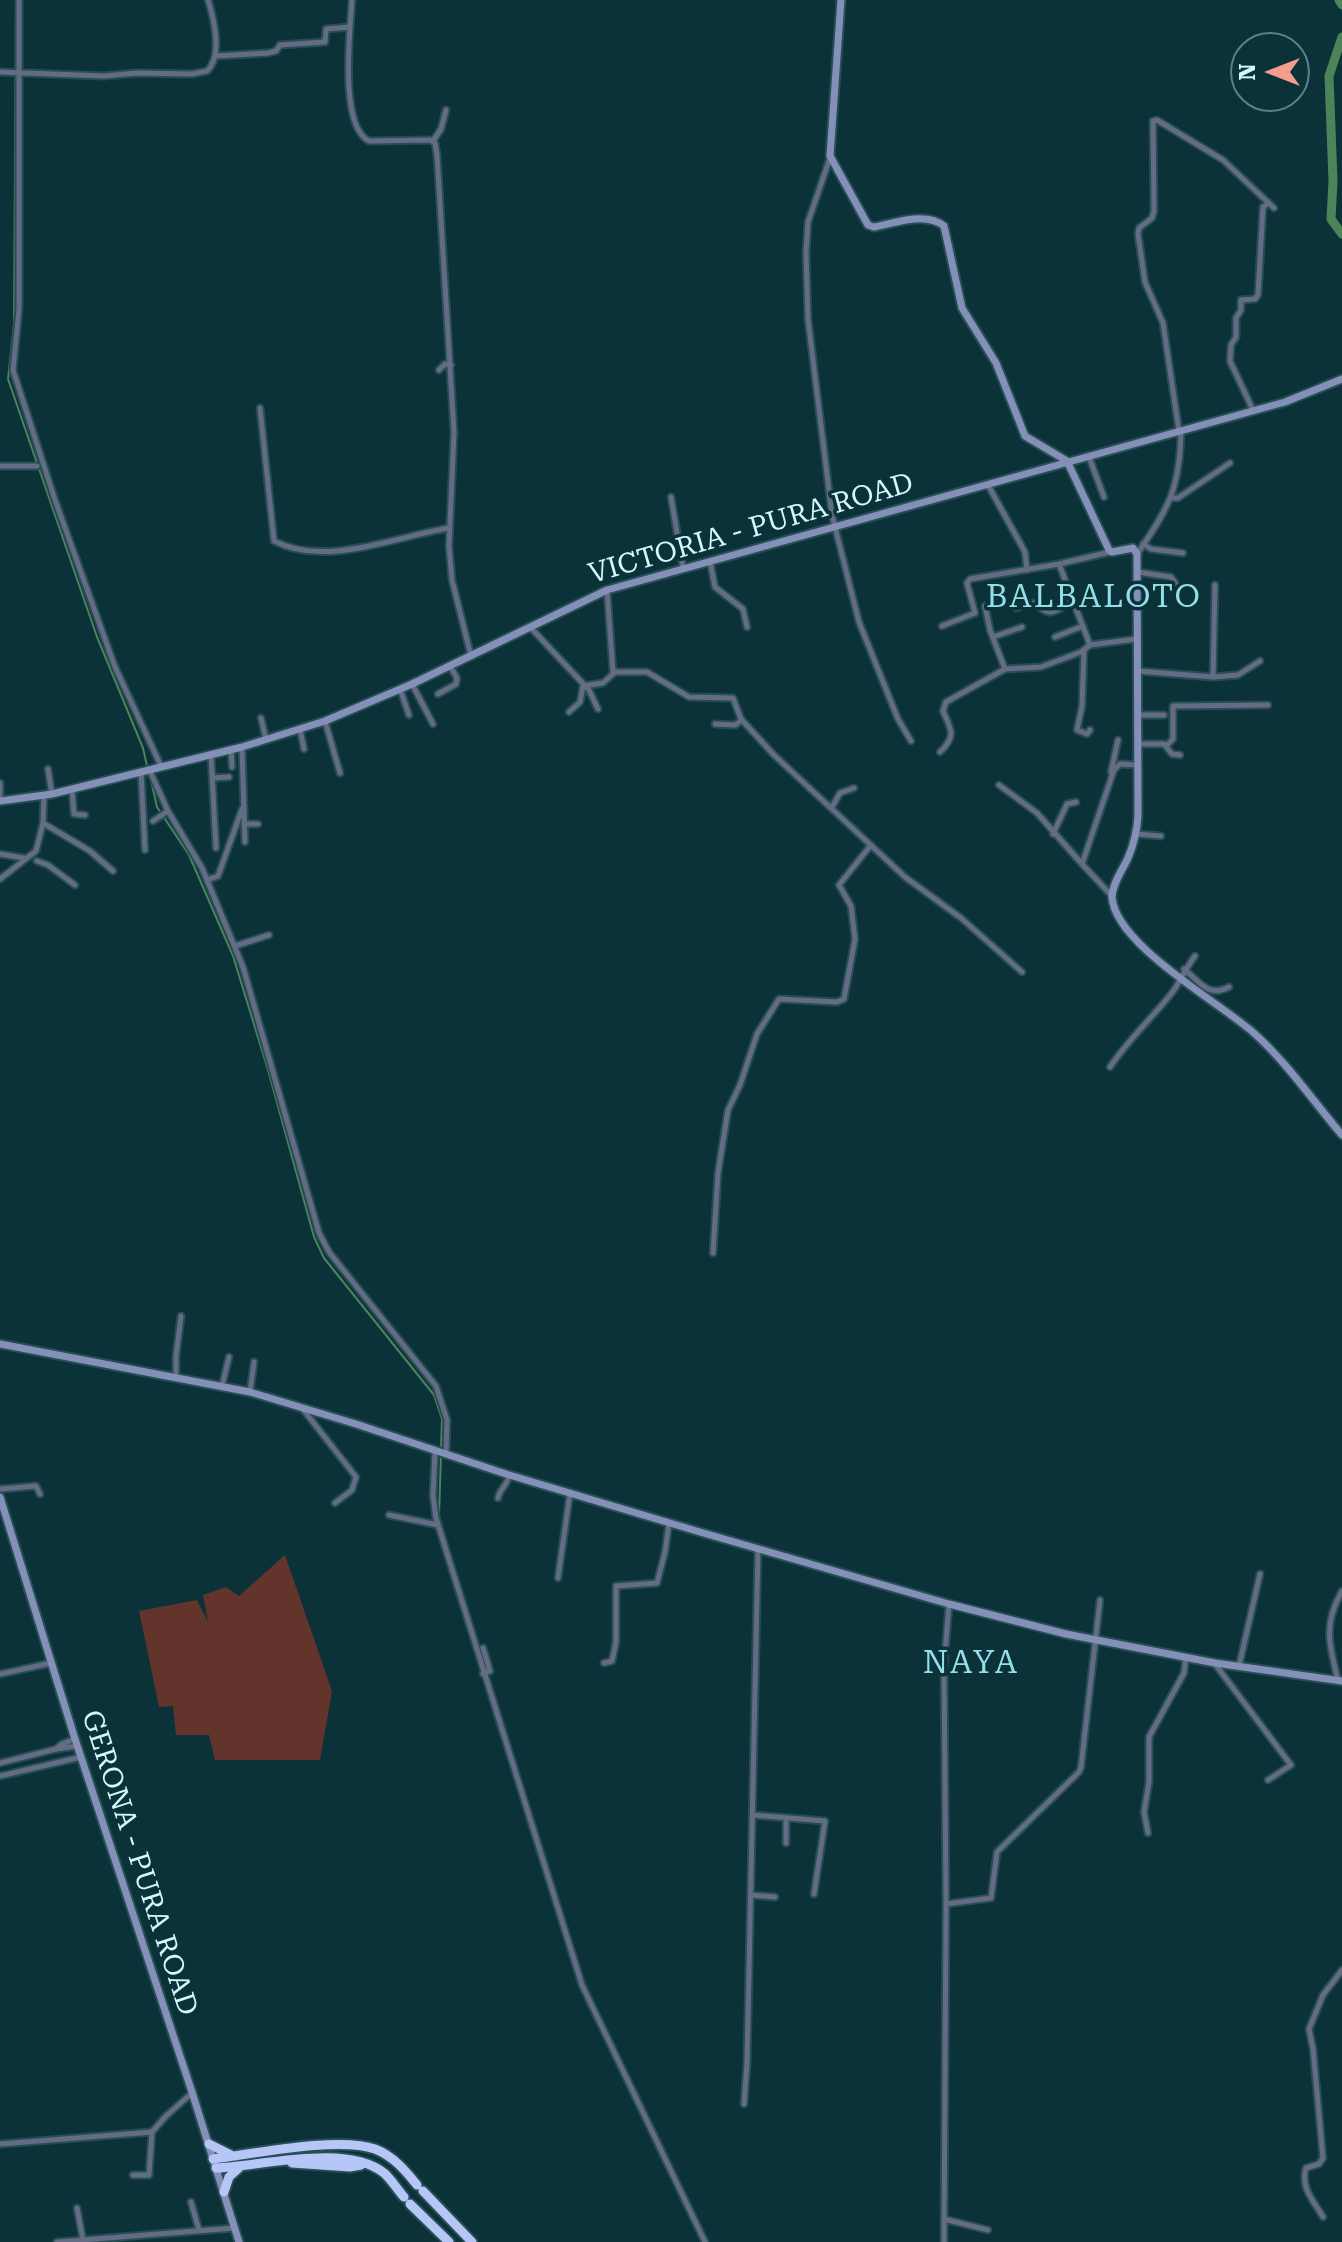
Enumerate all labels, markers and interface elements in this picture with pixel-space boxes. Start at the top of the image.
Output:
north arrow [1230,32,1310,112]
text: N [1235,64,1260,80]
street label: VICTORIA - PURA ROAD [585,467,917,591]
district label: BALBALOTO [986,579,1202,617]
district label: NAYA [923,1645,1019,1683]
street label: GERONA - PURA ROAD [74,1706,204,2020]

